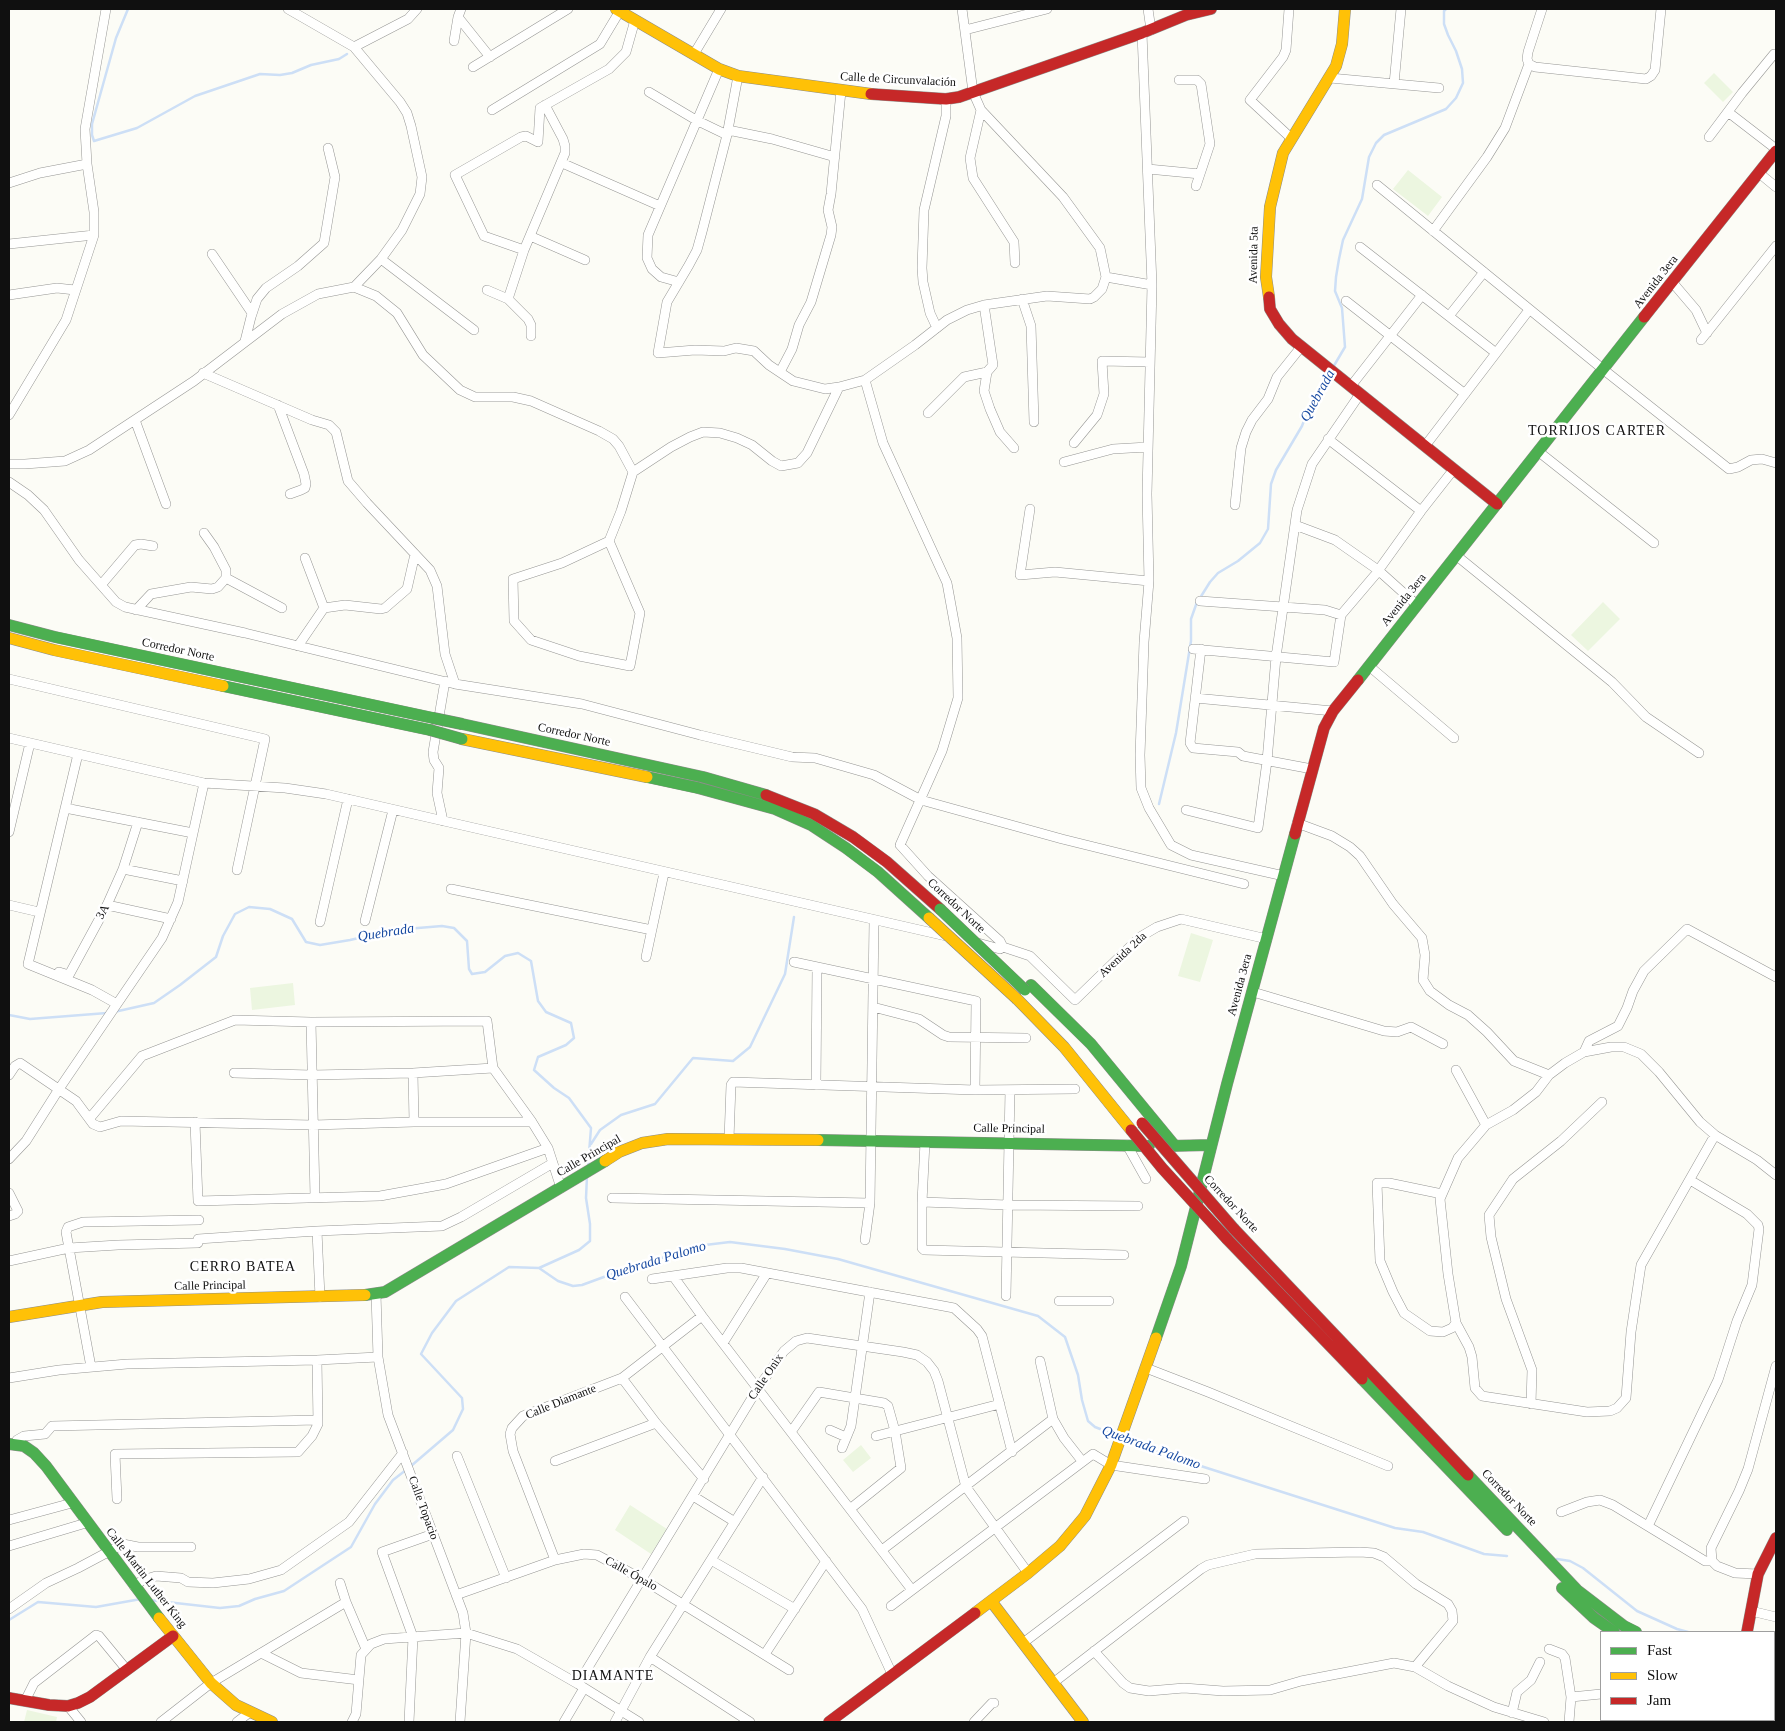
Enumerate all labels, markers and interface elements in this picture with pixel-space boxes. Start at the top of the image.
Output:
street label: Calle de Circunvalación [840,70,956,90]
street label: Avenida 5ta [1246,226,1262,284]
street label: Avenida 3era [1631,253,1681,311]
water label: Quebrada [1297,367,1339,425]
district label: TORRIJOS CARTER [1526,423,1668,439]
street label: Avenida 3era [1378,571,1430,629]
street label: Corredor Norte [140,635,216,665]
street label: Corredor Norte [536,720,612,750]
street label: Corredor Norte [924,876,988,936]
street label: 3A [93,902,113,922]
water label: Quebrada [357,920,415,946]
street label: Avenida 2da [1096,929,1150,981]
street label: Avenida 3era [1225,953,1255,1017]
street label: Calle Principal [973,1121,1045,1137]
street label: Calle Principal [554,1132,624,1180]
street label: Corredor Norte [1201,1172,1261,1236]
water label: Quebrada Palomo [604,1238,708,1284]
district label: CERRO BATEA [188,1259,298,1275]
street label: Calle Principal [174,1278,246,1294]
street label: Calle Onix [745,1351,787,1403]
street label: Calle Diamante [524,1381,598,1423]
water label: Quebrada Palomo [1099,1422,1203,1474]
street label: Corredor Norte [1478,1467,1540,1529]
street label: Calle Topacio [405,1474,441,1542]
street label: Calle Martin Luther King [102,1525,190,1631]
street label: Calle Ópalo [602,1554,660,1594]
legend [1600,1631,1775,1721]
text: Fast [1647,1642,1672,1658]
text: Slow [1647,1667,1678,1683]
district label: DIAMANTE [571,1668,655,1684]
text: Jam [1647,1692,1671,1708]

